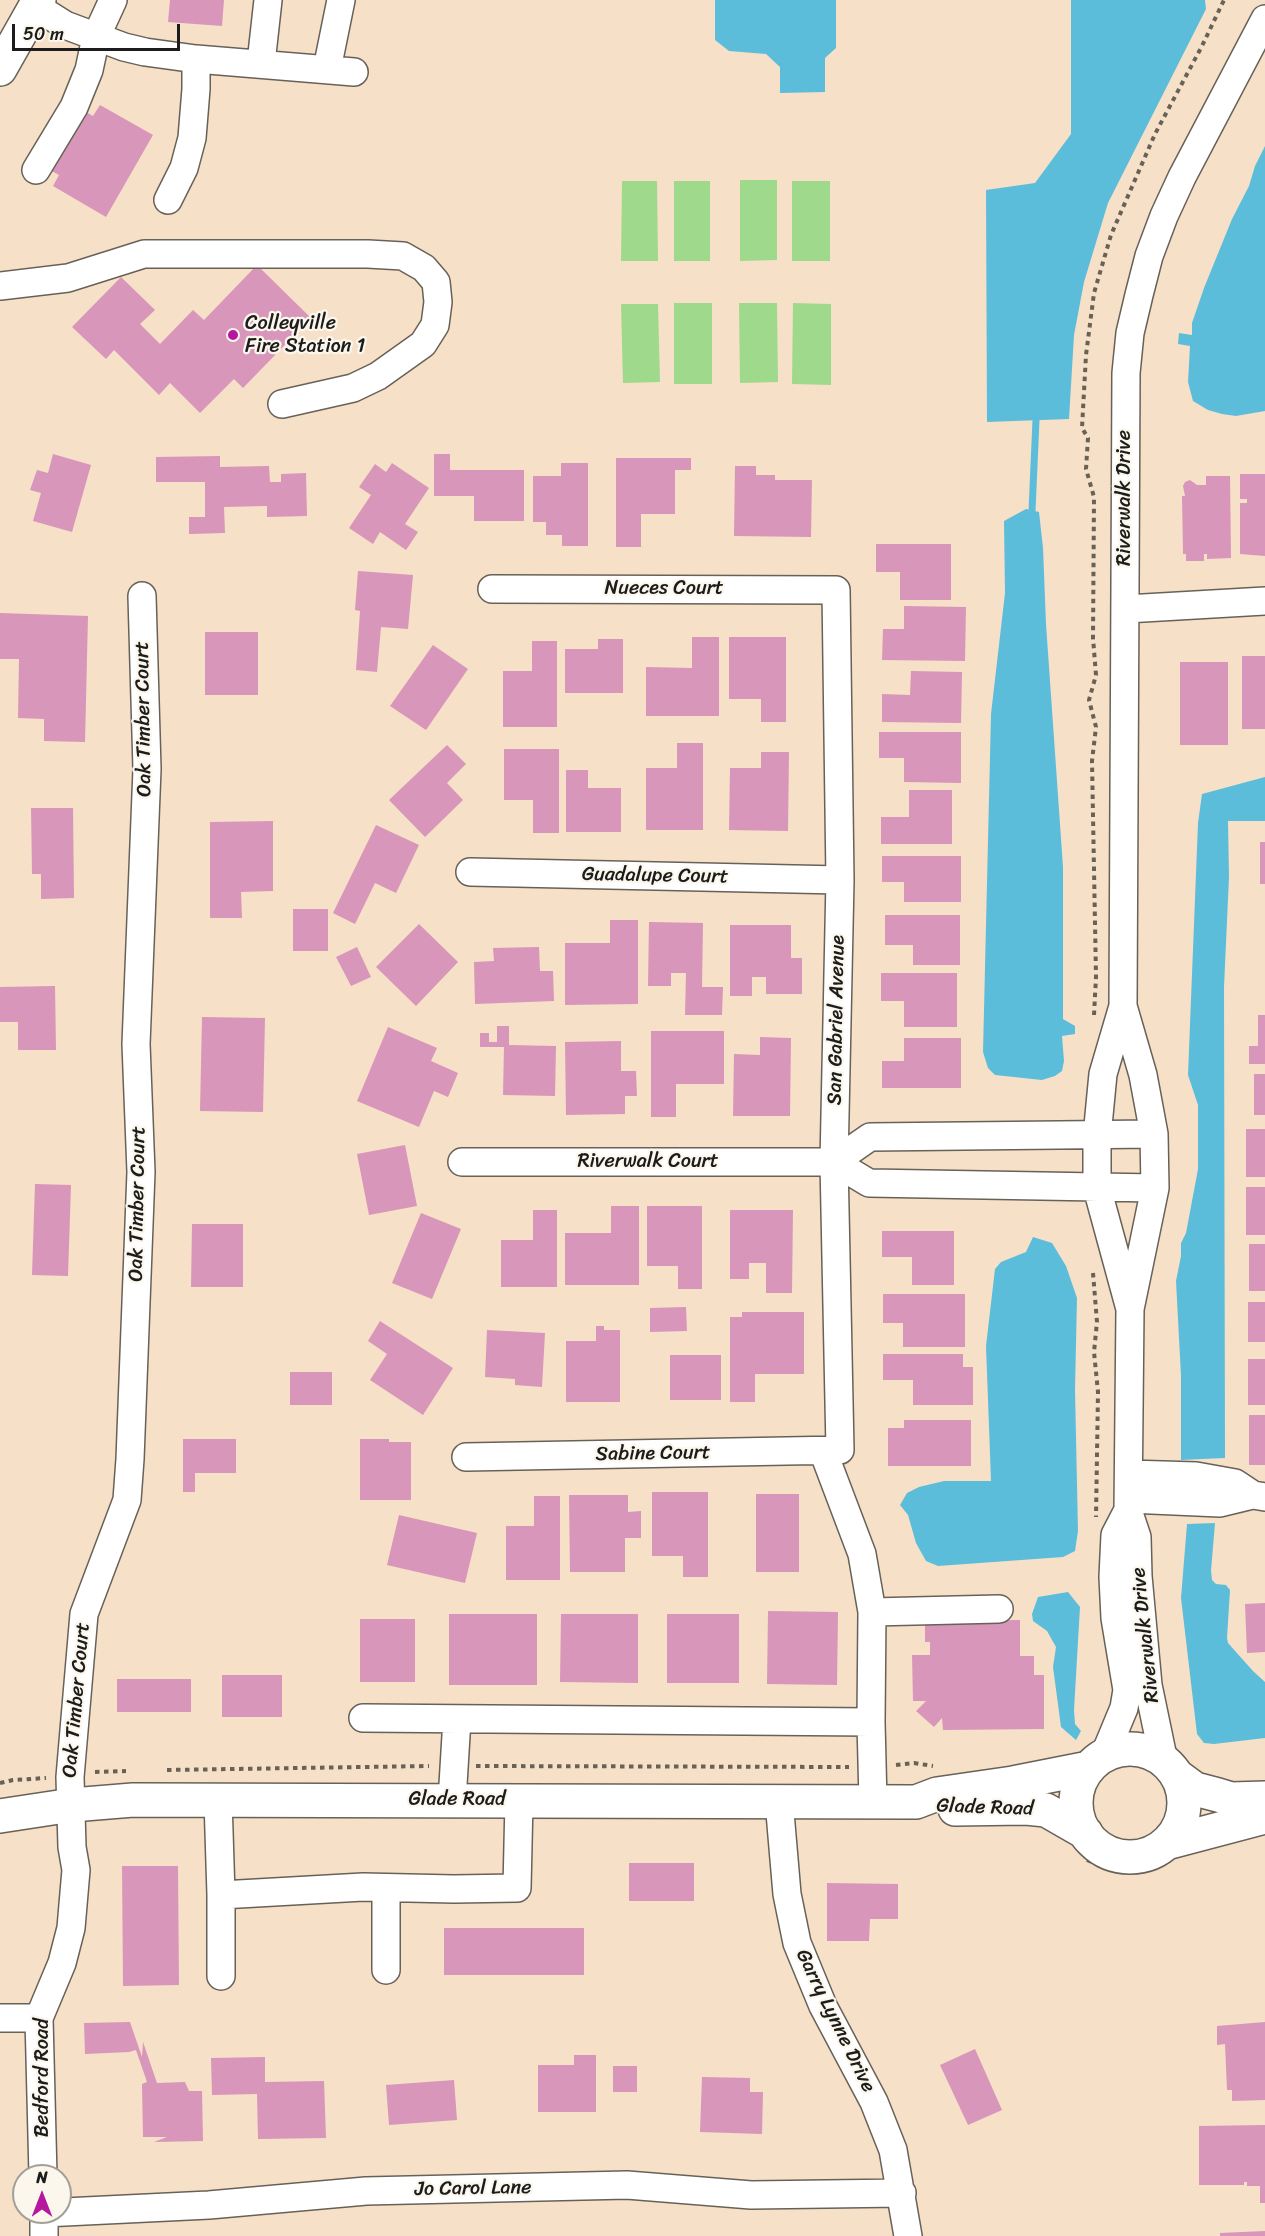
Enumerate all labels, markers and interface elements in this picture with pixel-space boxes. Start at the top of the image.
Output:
scale bar [15,12,183,50]
text: 50 m [23,18,64,50]
place label: Colleyville Fire Station 1 [245,312,365,359]
marker: Colleyville Fire Station 1 [226,328,240,342]
street label: Riverwalk Drive [1113,430,1137,566]
street label: Nueces Court [604,577,724,601]
street label: Oak Timber Court [131,641,157,797]
street label: Guadalupe Court [582,863,728,889]
street label: San Gabriel Avenue [824,935,850,1105]
street label: Oak Timber Court [125,1126,151,1282]
street label: Riverwalk Court [577,1150,719,1174]
street label: Sabine Court [595,1441,711,1467]
street label: Riverwalk Drive [1127,1566,1165,1704]
street label: Oak Timber Court [58,1622,96,1778]
street label: Glade Road [408,1788,506,1812]
street label: Glade Road [936,1794,1034,1822]
street label: Garry Lynne Drive [790,1945,880,2097]
street label: Bedford Road [31,2018,55,2138]
text: N [36,2163,48,2192]
north arrow [12,2164,72,2224]
street label: Jo Carol Lane [414,2176,532,2202]

